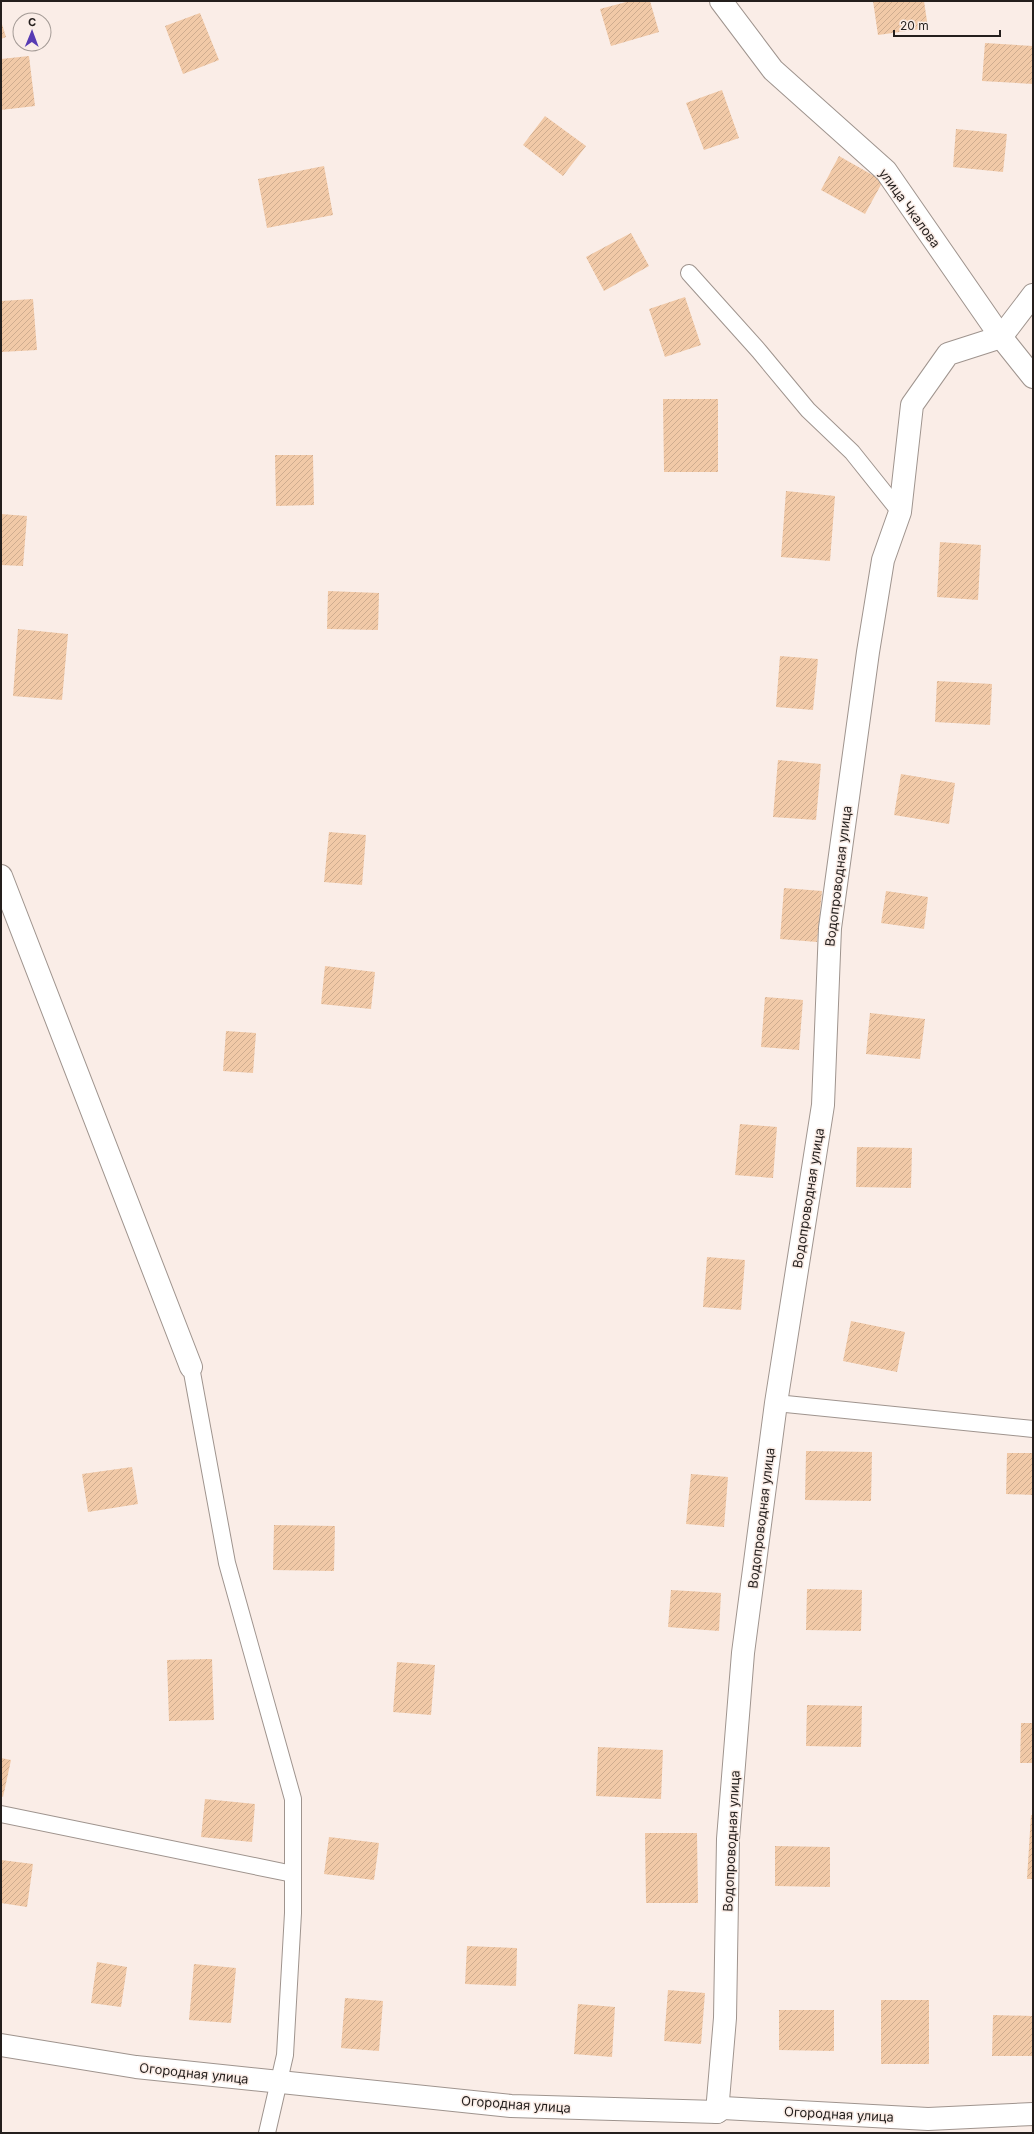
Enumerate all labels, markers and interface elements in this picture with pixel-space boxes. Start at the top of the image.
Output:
north arrow [12,12,52,52]
scale bar [894,12,1000,38]
text: С [28,15,36,29]
text: 20 m [900,18,929,33]
street label: улица Чкалова [876,165,944,251]
street label: Водопроводная улица [821,805,855,947]
street label: Водопроводная улица [789,1127,827,1269]
street label: Водопроводная улица [744,1447,778,1589]
street label: Водопроводная улица [719,1770,743,1912]
street label: Огородная улица [139,2059,249,2087]
street label: Огородная улица [461,2092,571,2116]
street label: Огородная улица [784,2103,894,2125]

